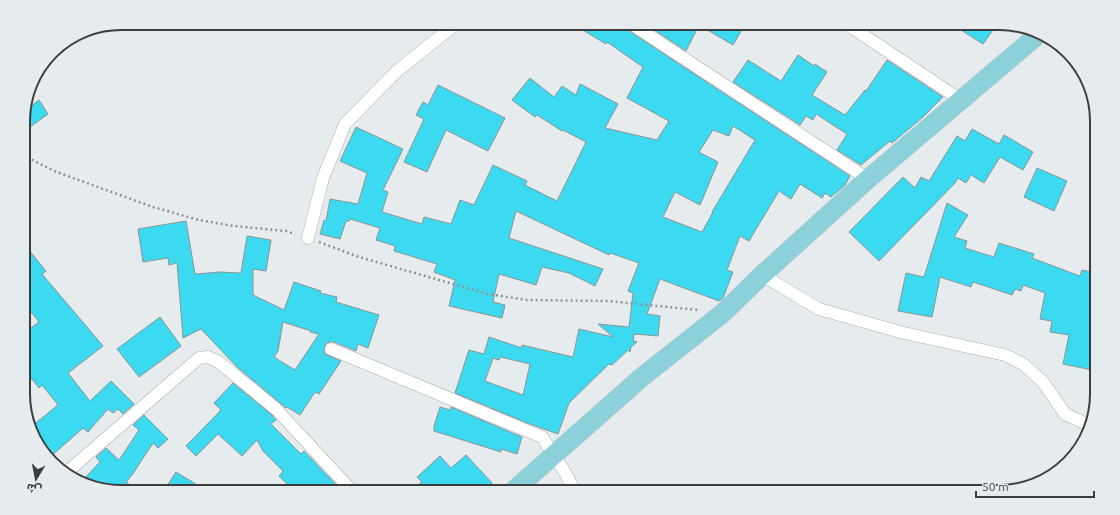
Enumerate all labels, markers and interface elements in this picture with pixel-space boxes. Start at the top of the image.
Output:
north arrow [16,459,56,499]
scale bar [976,473,1094,499]
text: 50 m [982,480,1009,493]
text: ش [26,481,43,496]

